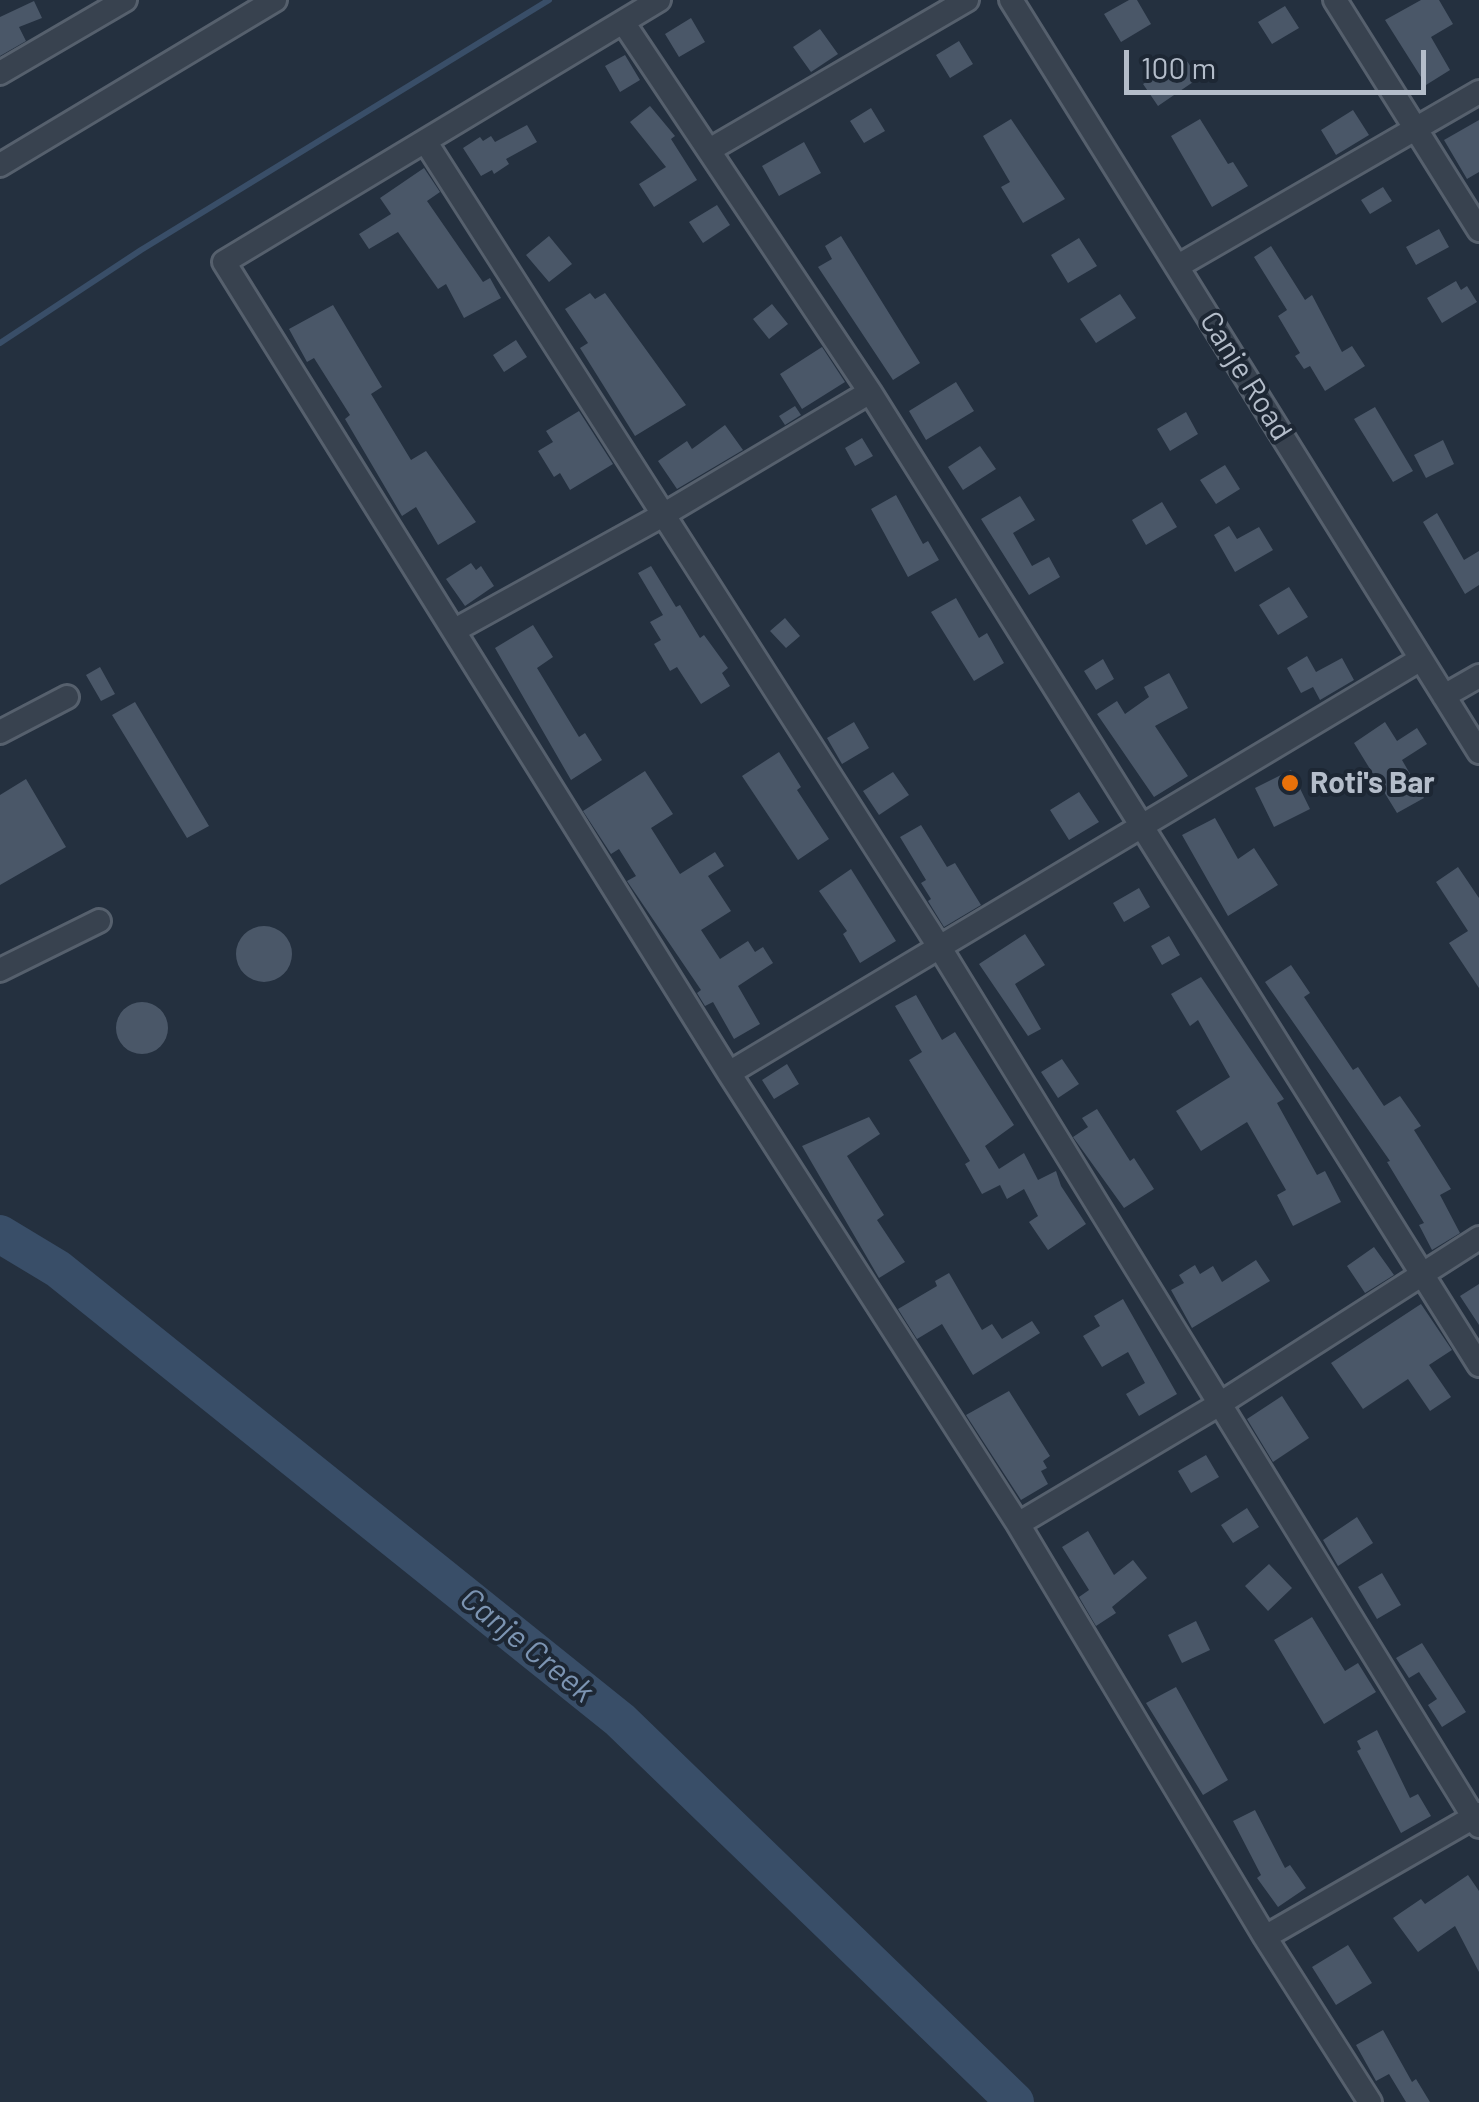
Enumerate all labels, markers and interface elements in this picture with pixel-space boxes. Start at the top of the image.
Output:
scale bar [1129,30,1432,92]
text: 100 m [1141,49,1216,85]
street label: Canje Road [1192,305,1300,447]
place label: Roti's Bar [1310,765,1435,801]
marker: Roti's Bar [1279,772,1301,794]
water label: Canje Creek [452,1579,602,1711]

